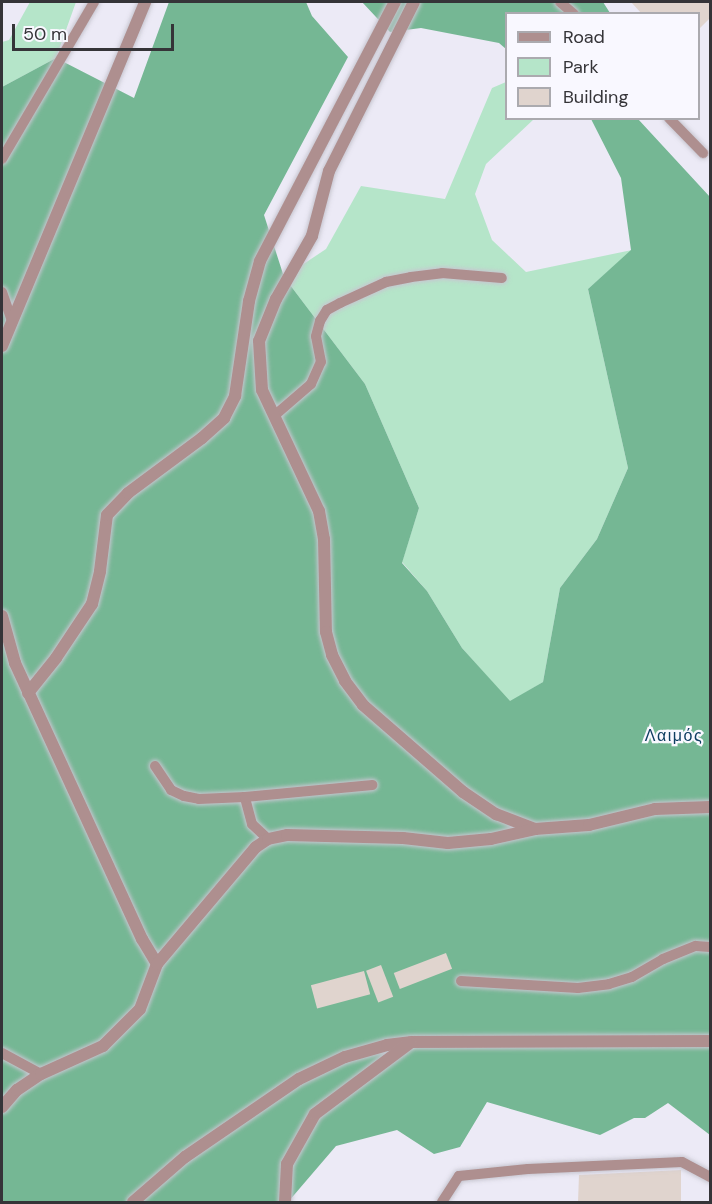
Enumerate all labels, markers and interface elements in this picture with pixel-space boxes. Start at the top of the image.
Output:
scale bar [15,12,177,50]
legend [505,12,700,120]
text: 50 m [23,22,67,46]
text: Road [563,25,605,49]
text: Park [563,55,599,79]
text: Building [563,85,628,109]
district label: Λαιμός [645,726,703,746]

